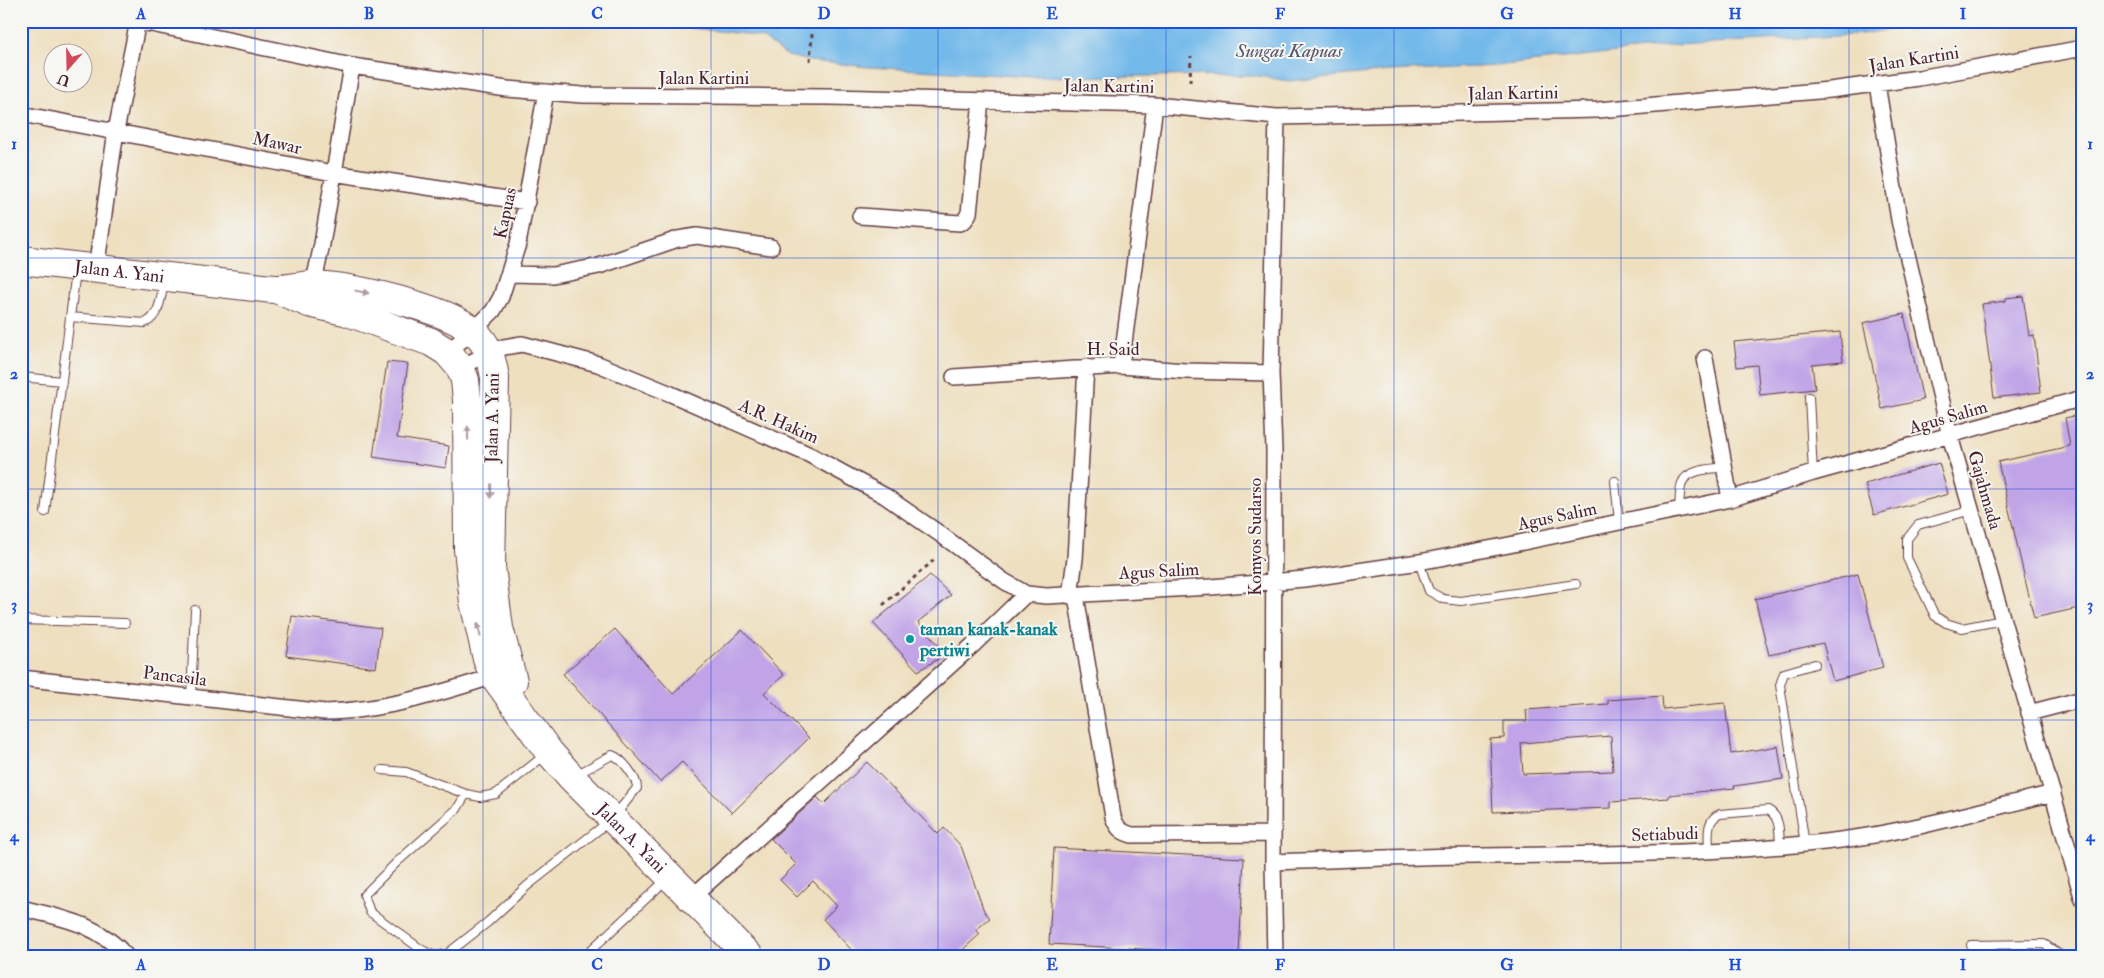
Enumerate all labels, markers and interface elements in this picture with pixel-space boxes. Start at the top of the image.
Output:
text: A [135,4,147,24]
text: B [364,4,374,24]
text: C [591,4,603,24]
text: D [817,4,831,24]
text: E [1046,4,1058,24]
text: F [1275,4,1285,24]
text: G [1500,4,1514,24]
text: H [1728,4,1742,24]
text: I [1960,4,1967,24]
water label: Sungai Kapuas [1235,39,1343,63]
street label: Jalan Kartini [1866,41,1961,78]
north arrow [42,42,92,92]
street label: Jalan Kartini [658,67,750,90]
text: U [55,70,72,90]
street label: Jalan Kartini [1062,74,1155,99]
street label: Jalan Kartini [1466,81,1559,106]
street label: Mawar [250,127,304,160]
text: 1 [11,134,17,154]
text: 1 [2087,134,2093,154]
street label: Kapuas [489,185,522,241]
street label: Jalan A. Yani [72,255,166,288]
one-way arrow [354,289,370,297]
street label: H. Said [1086,338,1140,361]
text: 2 [10,364,18,384]
text: 2 [2086,364,2094,384]
street label: Jalan A. Yani [480,372,505,464]
street label: A.R. Hakim [734,393,822,449]
street label: Agus Salim [1905,395,1990,440]
one-way arrow [464,425,472,441]
street label: Gajahmada [1962,448,2007,533]
street label: Komyos Sudarso [1244,478,1267,596]
one-way arrow [487,483,495,499]
street label: Agus Salim [1514,497,1599,536]
street label: Agus Salim [1117,558,1200,585]
text: 3 [11,595,17,615]
text: 3 [2087,595,2093,615]
place label: taman kanak-kanak pertiwi [919,618,1058,662]
one-way arrow [475,621,483,637]
marker: taman kanak-kanak pertiwi [904,633,916,645]
street label: Pancasila [142,661,209,692]
street label: Jalan A. Yani [590,797,671,879]
street label: Setiabudi [1631,822,1699,847]
text: 4 [9,826,20,846]
text: 4 [2085,826,2096,846]
text: A [135,955,147,975]
text: B [364,955,374,975]
text: C [591,955,603,975]
text: D [817,955,831,975]
text: E [1046,955,1058,975]
text: F [1275,955,1285,975]
text: G [1500,955,1514,975]
text: H [1728,955,1742,975]
text: I [1960,955,1967,975]

